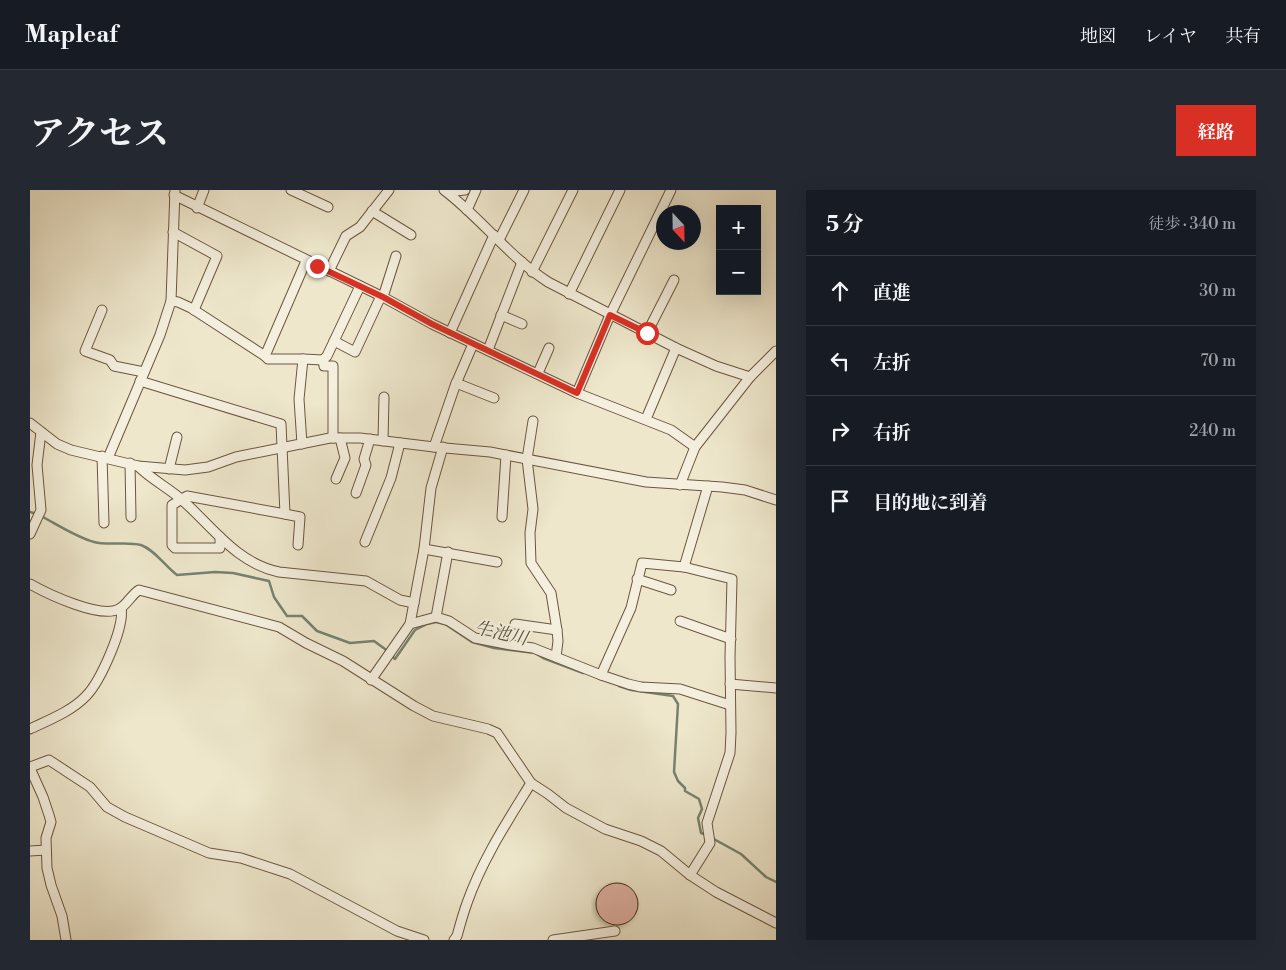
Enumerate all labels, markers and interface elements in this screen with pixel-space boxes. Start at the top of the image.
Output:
text: Mapleaf [25,20,118,50]
text: 地図 [1080,25,1116,48]
text: レイヤ [1144,25,1197,48]
text: 共有 [1225,25,1261,48]
button: 経路 [1176,105,1256,156]
text: アクセス [30,113,169,156]
north arrow [656,205,701,250]
map controls [716,205,761,295]
button: + [716,205,761,250]
text: 5 分 [826,212,863,238]
text: 徒歩 · 340 m [1148,214,1236,234]
button: − [716,250,761,295]
route end [306,255,329,278]
icon: ahead [826,277,854,305]
text: 直進 [873,281,911,305]
text: 30 m [1199,281,1236,301]
route start [636,322,659,345]
icon: left [826,347,854,375]
text: 左折 [873,351,911,375]
text: 70 m [1200,351,1236,371]
icon: right [826,417,854,445]
text: 右折 [873,421,911,445]
text: 240 m [1189,421,1236,441]
icon: arrive [826,487,854,515]
text: 目的地に到着 [873,491,987,515]
water label: 牛池川 [472,616,532,651]

